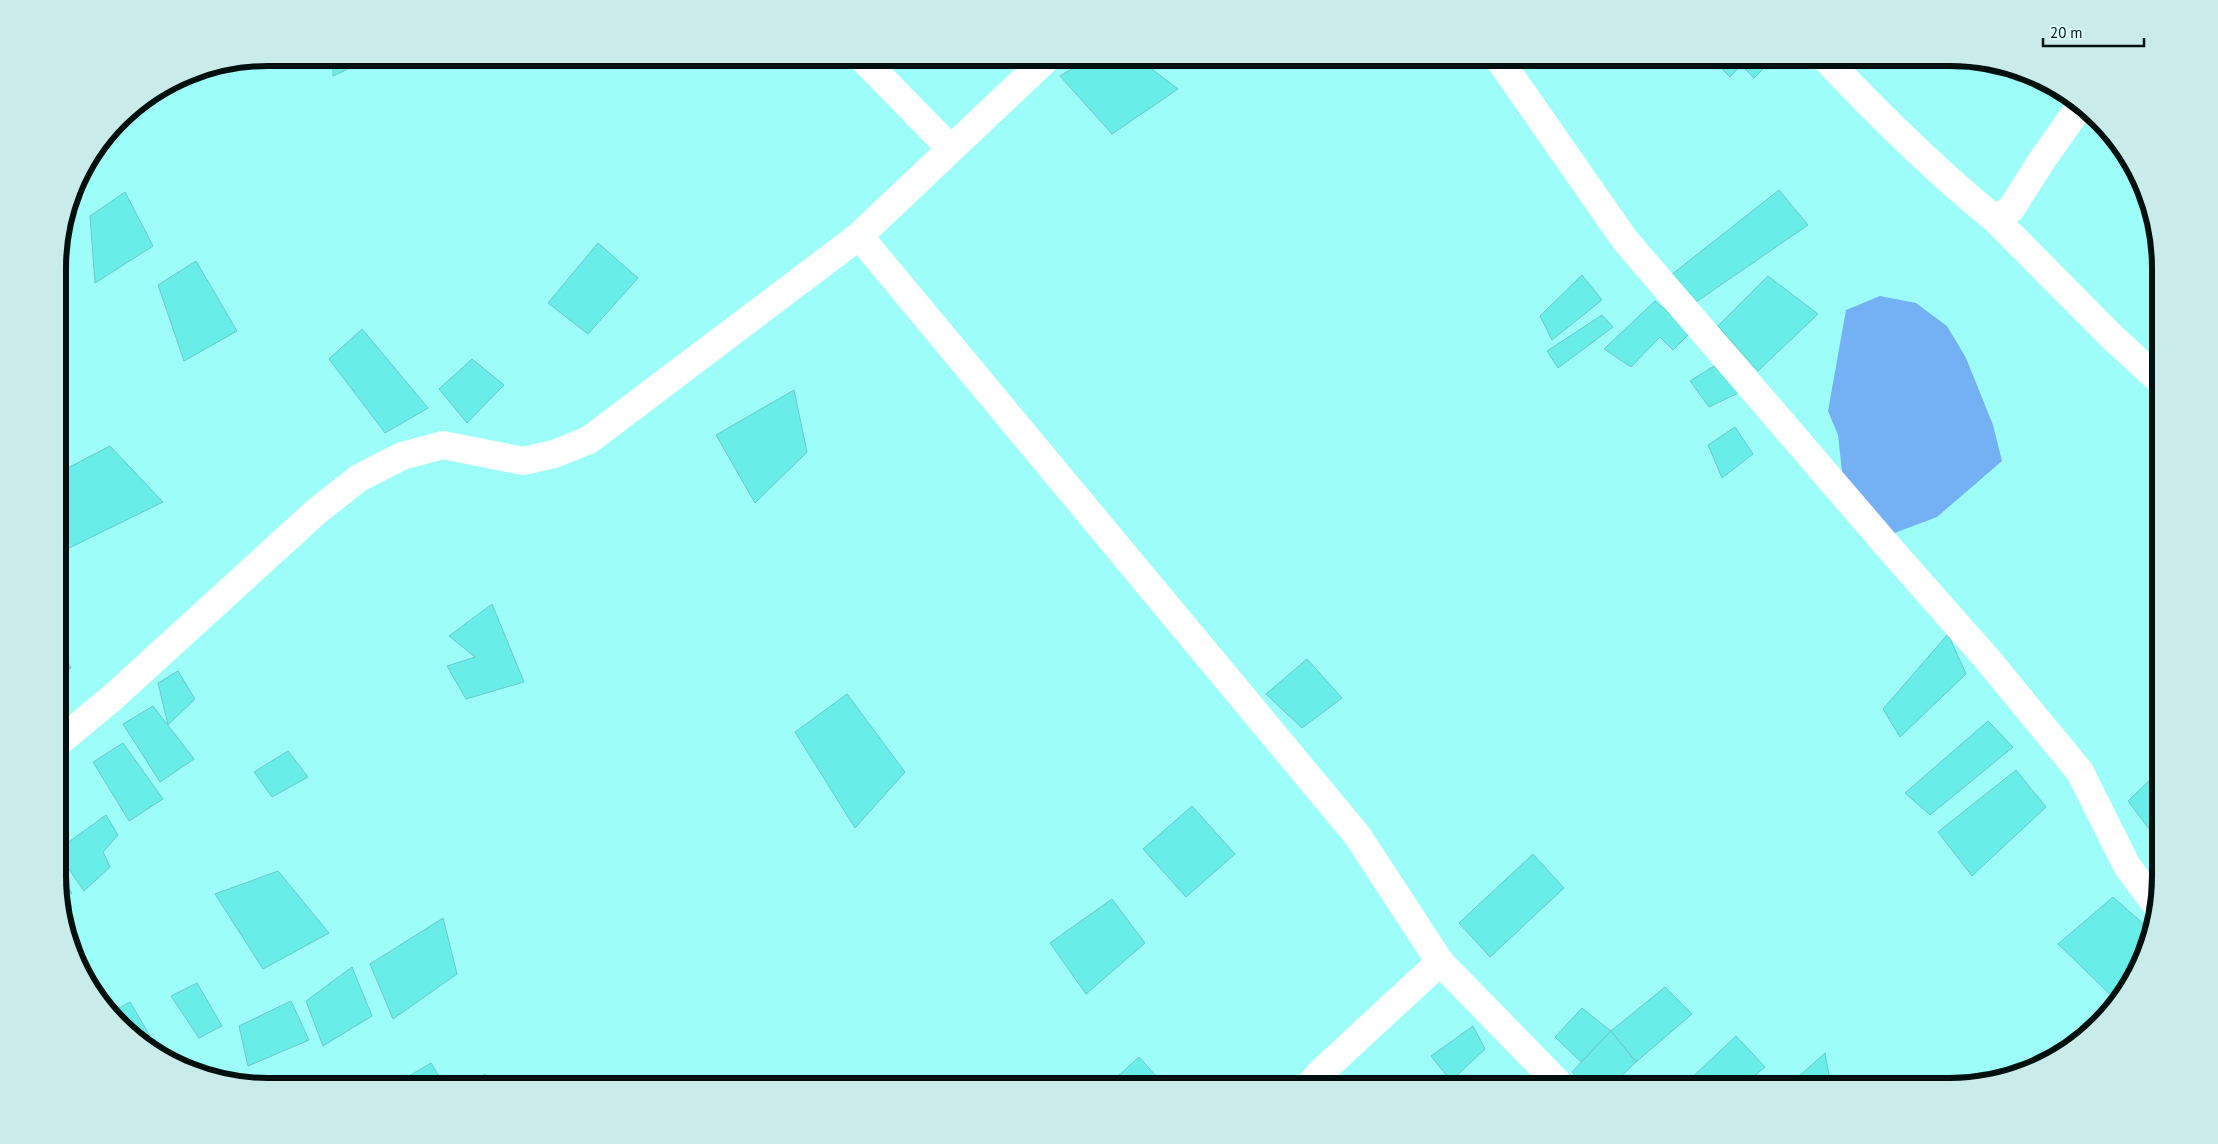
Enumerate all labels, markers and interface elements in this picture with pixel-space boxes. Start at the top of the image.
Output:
scale bar [2043,15,2144,47]
text: 20 m [2050,23,2083,42]

